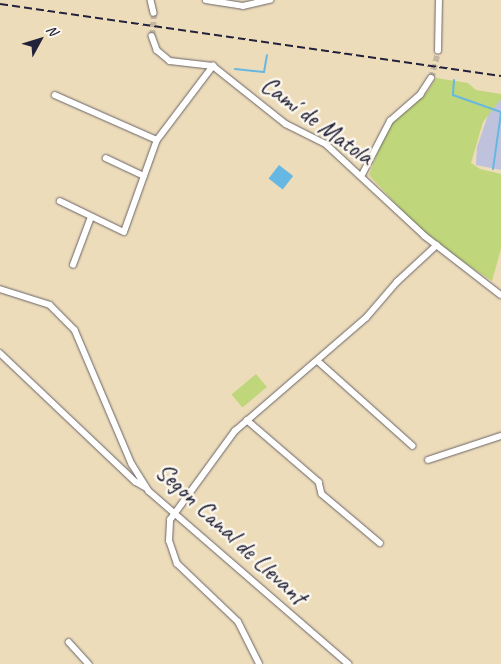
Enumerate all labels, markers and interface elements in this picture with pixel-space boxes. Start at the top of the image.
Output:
north arrow [15,15,65,65]
text: N [43,22,61,39]
street label: Camí de Matola [255,70,379,172]
street label: Segon Canal de Llevant [150,457,312,611]

